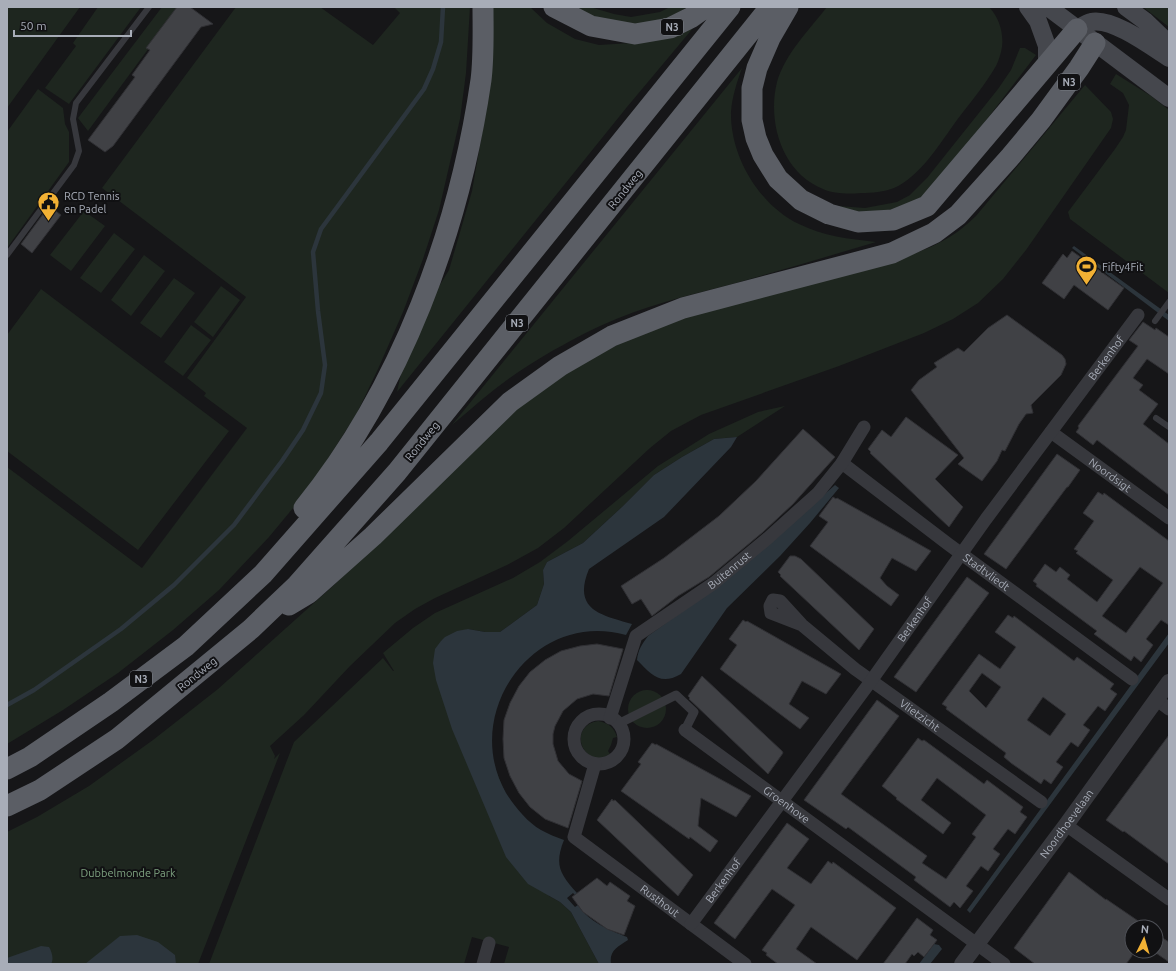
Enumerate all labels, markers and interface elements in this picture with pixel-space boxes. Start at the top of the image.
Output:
scale bar [14,12,131,38]
text: 50 m [20,19,47,32]
road number: N3 [661,19,683,35]
road number: N3 [1058,74,1080,90]
street label: Rondweg [606,167,644,211]
public building icon: RCD Tennis en Padel [35,189,61,222]
place label: RCD Tennis en Padel [64,190,120,215]
sports icon: Fifty4Fit [1073,254,1099,287]
place label: Fifty4Fit [1102,261,1144,273]
road number: N3 [506,315,528,331]
street label: Berkenhof [1086,333,1127,382]
street label: Rondweg [403,419,441,463]
street label: Noordsigt [1086,456,1134,495]
street label: Buitenrust [705,549,754,592]
street label: Stadtvliedt [961,551,1012,593]
street label: Berkenhof [895,594,935,644]
street label: Rondweg [175,655,219,693]
road number: N3 [130,671,152,687]
street label: Vlietzicht [897,697,943,734]
street label: Groenhove [761,784,812,825]
street label: Noordhoevelaan [1037,787,1096,860]
street label: Berkenhof [703,856,744,905]
park label: Dubbelmonde Park [81,867,176,879]
street label: Rusthout [638,882,682,920]
north arrow [1124,919,1164,959]
text: N [1140,923,1149,935]

